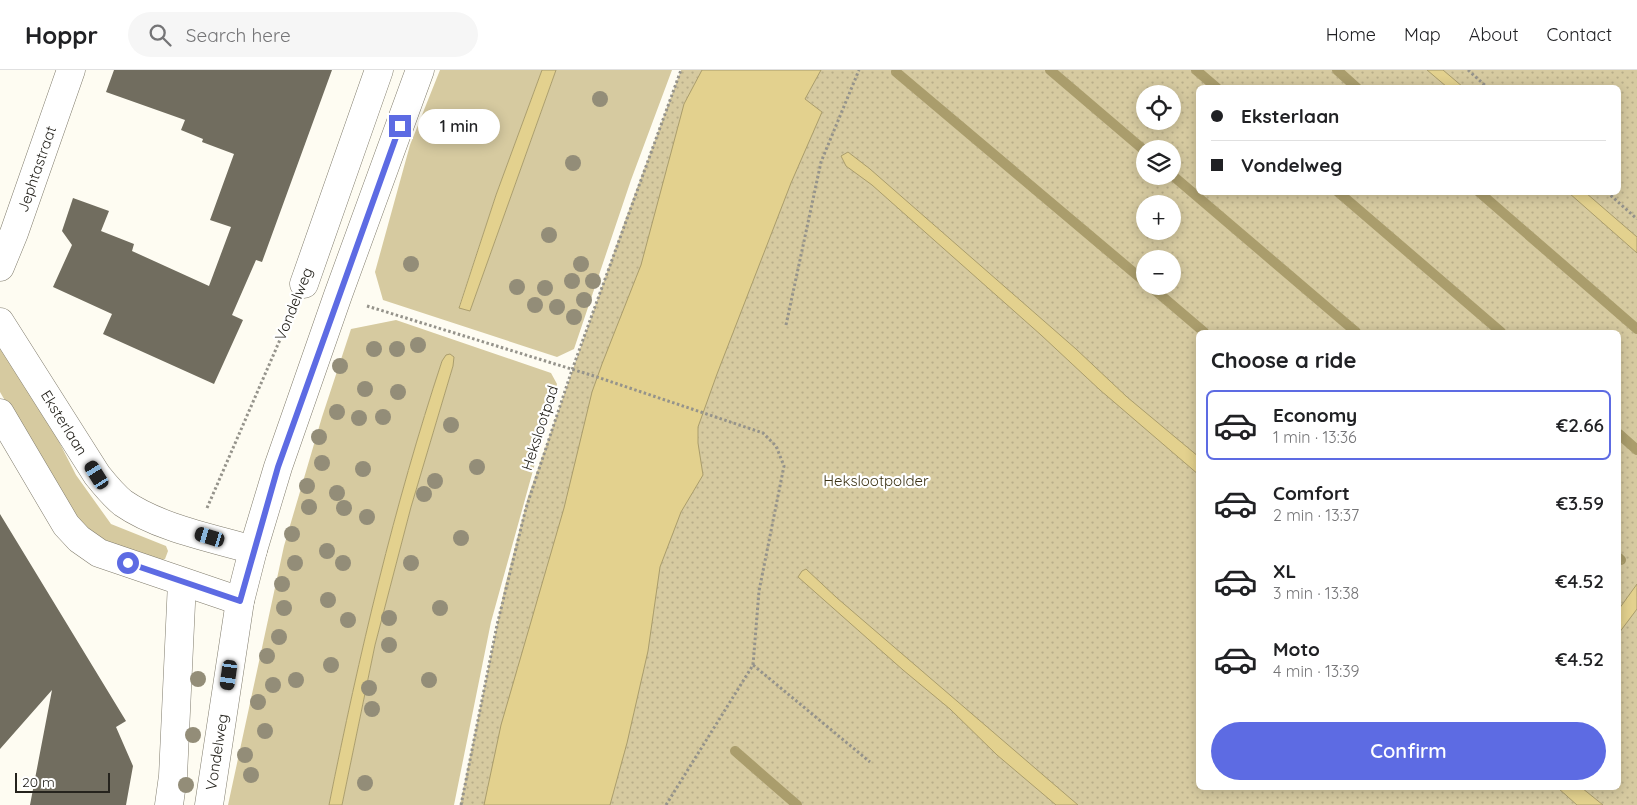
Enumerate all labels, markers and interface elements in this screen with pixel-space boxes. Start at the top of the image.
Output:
search box [128,12,478,57]
text: Hoppr [25,20,98,50]
icon: search [146,21,174,49]
text: Search here [186,23,291,47]
text: Home [1326,23,1376,46]
text: Map [1404,23,1441,46]
text: About [1469,23,1519,46]
text: Contact [1547,23,1612,46]
map controls [1136,85,1181,295]
button: locate [1136,85,1181,130]
text: Eksterlaan [1241,104,1339,128]
callout: 1 min [418,108,500,144]
route end [389,115,411,137]
text: 1 min [440,116,478,136]
street label: Jephtastraat [13,123,60,214]
button: layers [1136,140,1181,185]
text: Vondelweg [1241,153,1342,177]
button: + [1136,195,1181,240]
button: − [1136,250,1181,295]
street label: Vondelweg [270,264,317,343]
text: Choose a ride [1211,346,1356,374]
street label: Hekslootpad [517,383,562,473]
street label: Eksterlaan [37,387,92,459]
icon: car [1213,403,1258,448]
text: Economy [1273,403,1357,427]
text: €2.66 [1556,413,1604,437]
text: 1 min · 13:36 [1273,427,1357,447]
car [82,458,111,492]
park label: Hekslootpolder [823,471,929,490]
icon: car [1213,481,1258,526]
text: Comfort [1273,481,1350,505]
text: €3.59 [1556,491,1604,515]
text: 2 min · 13:37 [1273,505,1359,525]
car [193,525,226,549]
route start [117,552,139,574]
icon: car [1213,559,1258,604]
text: XL [1273,559,1296,583]
text: €4.52 [1555,569,1604,593]
text: 3 min · 13:38 [1273,583,1359,603]
icon: car [1213,637,1258,682]
text: Moto [1273,637,1320,661]
text: €4.52 [1555,647,1604,671]
car [219,659,238,691]
text: 4 min · 13:39 [1273,661,1360,681]
street label: Vondelweg [201,712,232,792]
button: Confirm [1211,722,1606,780]
scale bar [15,770,110,793]
text: 20 m [22,773,55,791]

